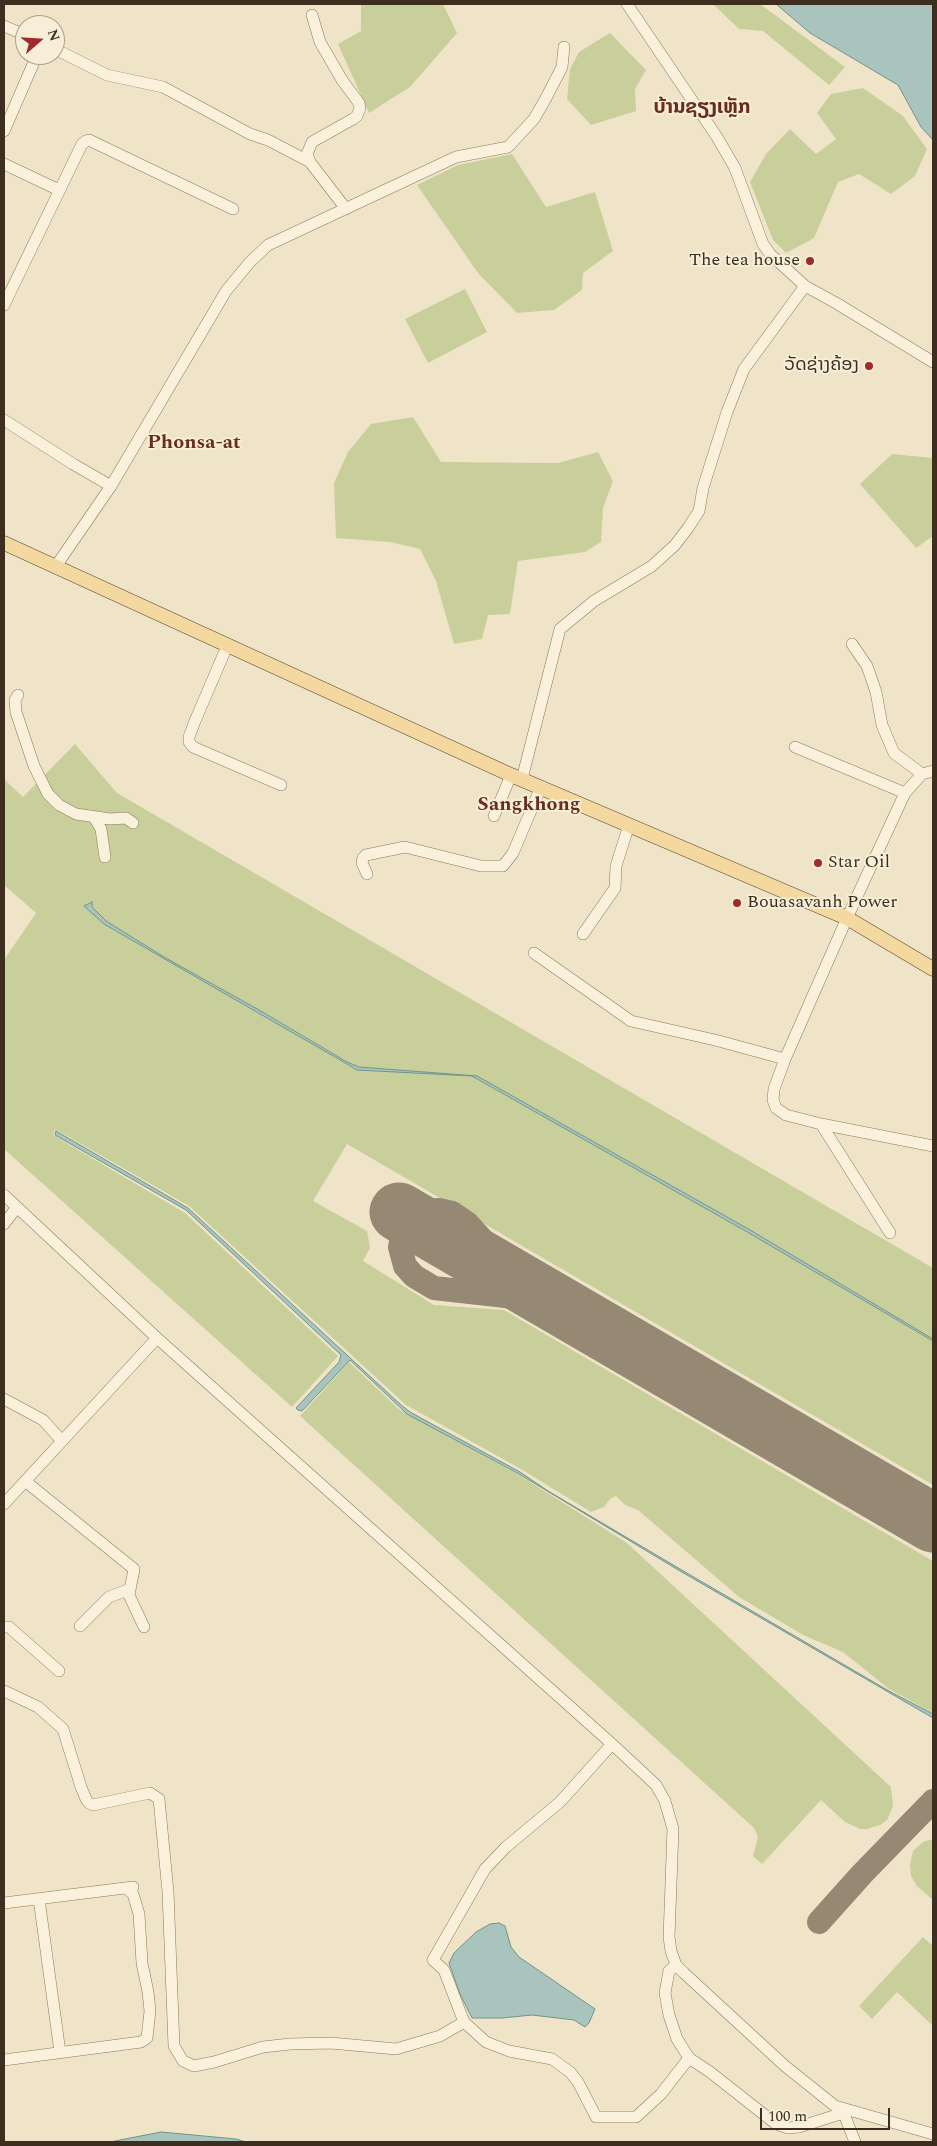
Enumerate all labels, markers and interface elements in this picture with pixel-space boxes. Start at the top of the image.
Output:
north arrow [15,15,65,65]
text: N [42,26,65,44]
district label: ບ້ານຊຽງເຫຼັກ [654,97,750,121]
place label: The tea house [689,250,800,272]
marker: The tea house [804,255,816,267]
place label: ວັດຊ່າງຄ້ອງ [785,355,859,377]
marker: ວັດຊ່າງຄ້ອງ [863,360,875,372]
district label: Phonsa-at [147,432,241,456]
district label: Sangkhong [477,794,581,818]
place label: Star Oil [828,852,890,874]
marker: Star Oil [812,857,824,869]
place label: Bouasavanh Power [747,892,897,914]
marker: Bouasavanh Power [731,897,743,909]
scale bar [762,2098,892,2130]
text: 100 m [768,2105,807,2128]

